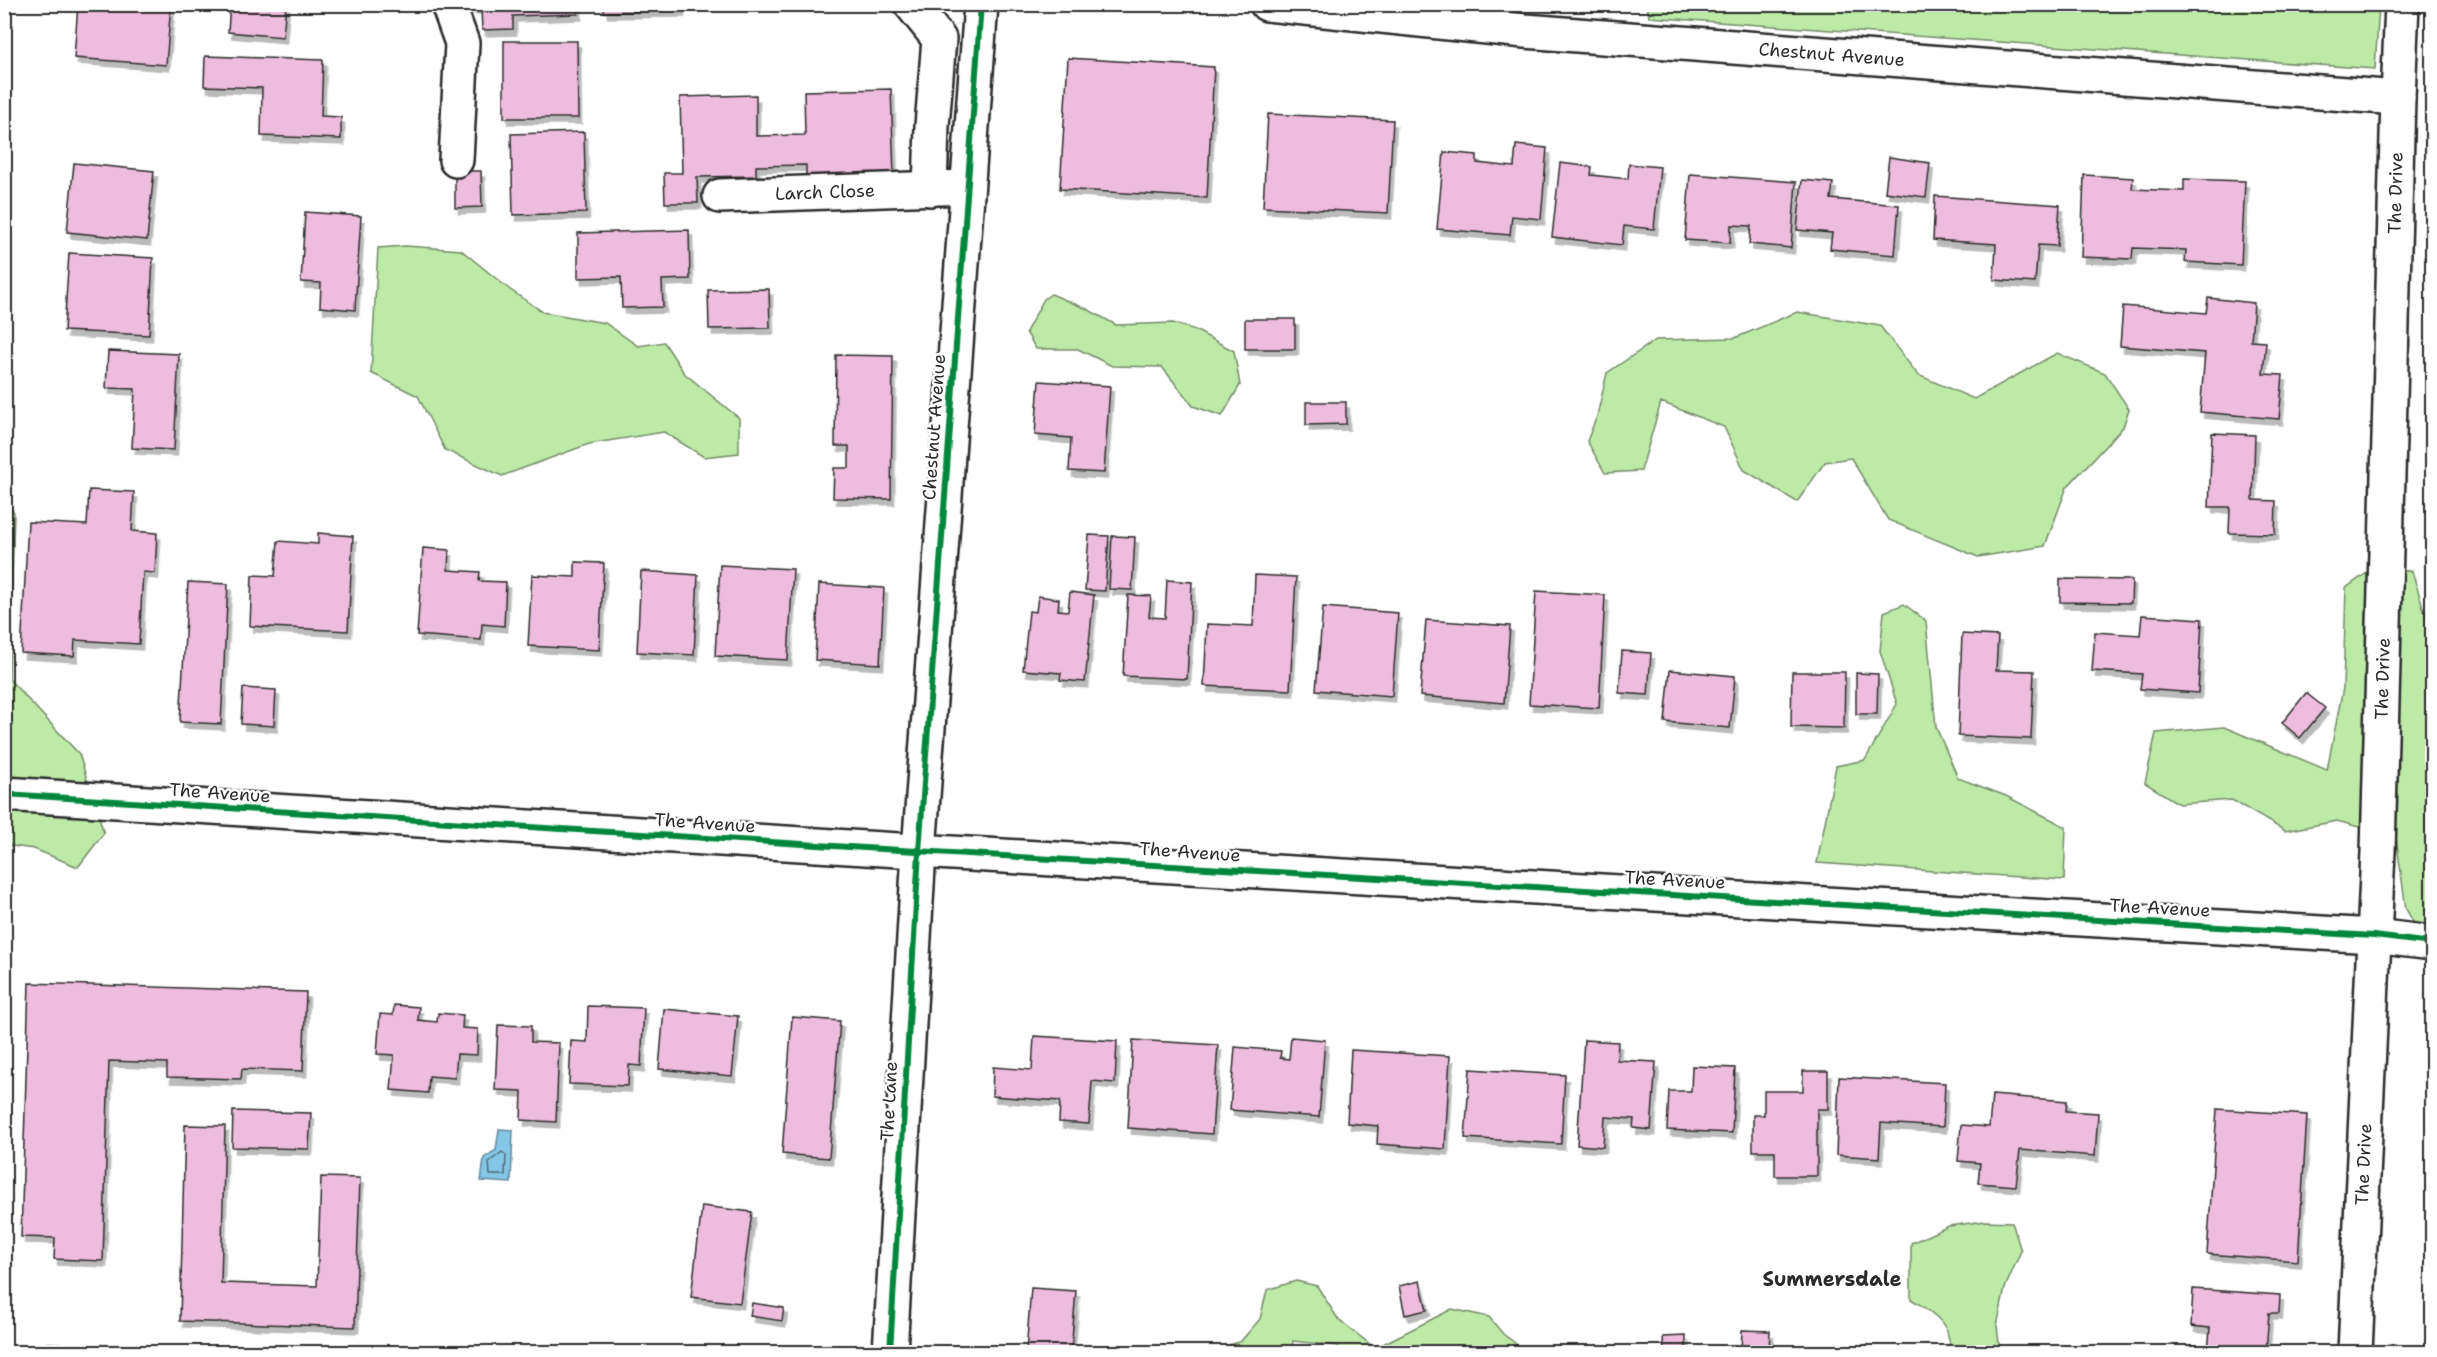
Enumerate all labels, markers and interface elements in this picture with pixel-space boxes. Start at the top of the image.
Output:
street label: Chestnut Avenue [1758,37,1906,72]
street label: The Drive [2382,151,2409,234]
street label: Larch Close [775,178,875,206]
street label: Chestnut Avenue [917,353,951,501]
street label: The Drive [2370,637,2396,720]
street label: The Avenue [169,777,271,809]
street label: The Avenue [654,807,756,839]
street label: The Avenue [1139,836,1241,868]
street label: The Avenue [1624,865,1726,895]
street label: The Avenue [2109,893,2211,923]
street label: The Lane [875,1061,903,1141]
street label: The Drive [2350,1123,2378,1206]
district label: Summersdale [1763,1266,1901,1292]

